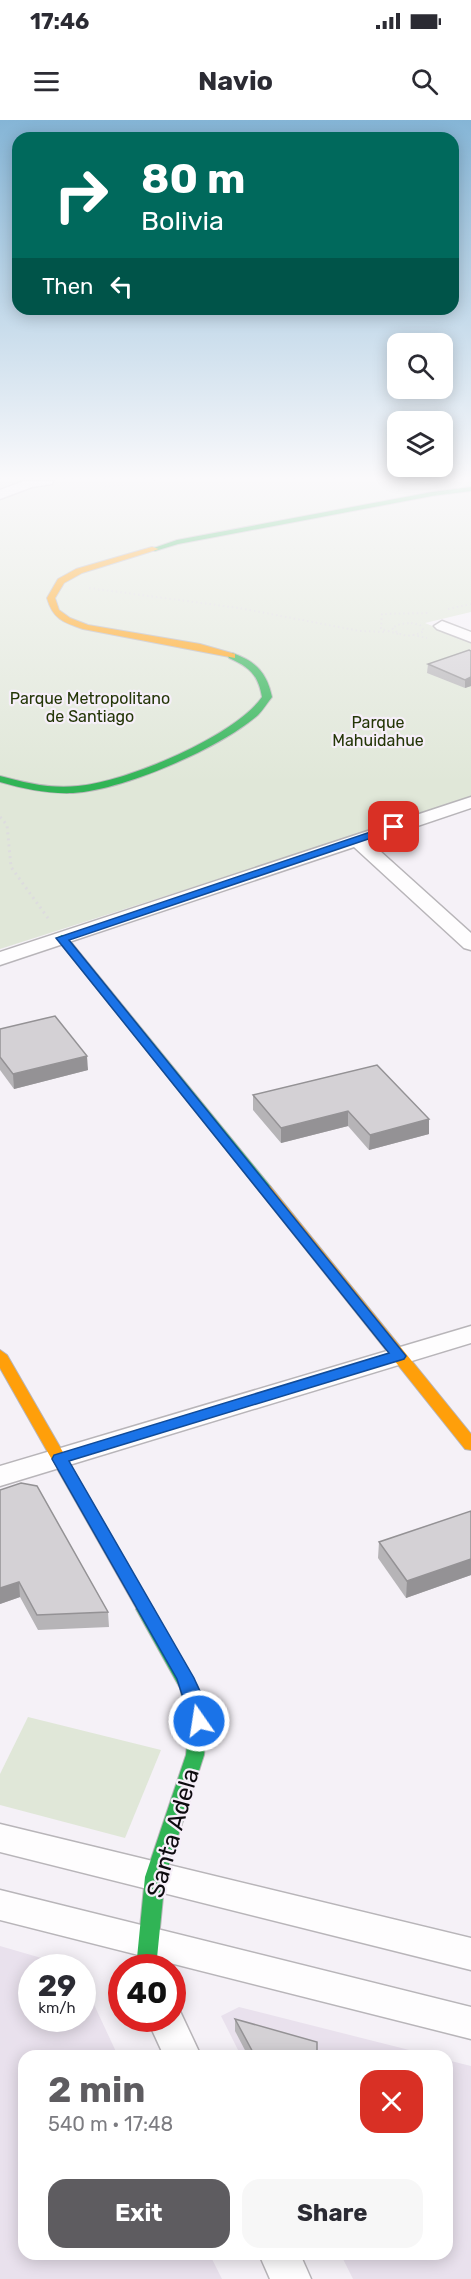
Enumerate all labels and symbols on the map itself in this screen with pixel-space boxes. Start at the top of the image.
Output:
park label: Parque Metropolitano de Santiago [10,689,170,726]
park label: Parque Mahuidahue [332,713,424,750]
pin [368,801,419,852]
position arrow [167,1689,231,1753]
street label: Santa Adela [141,1765,205,1901]
speed limit sign: 40 [108,1954,186,2032]

